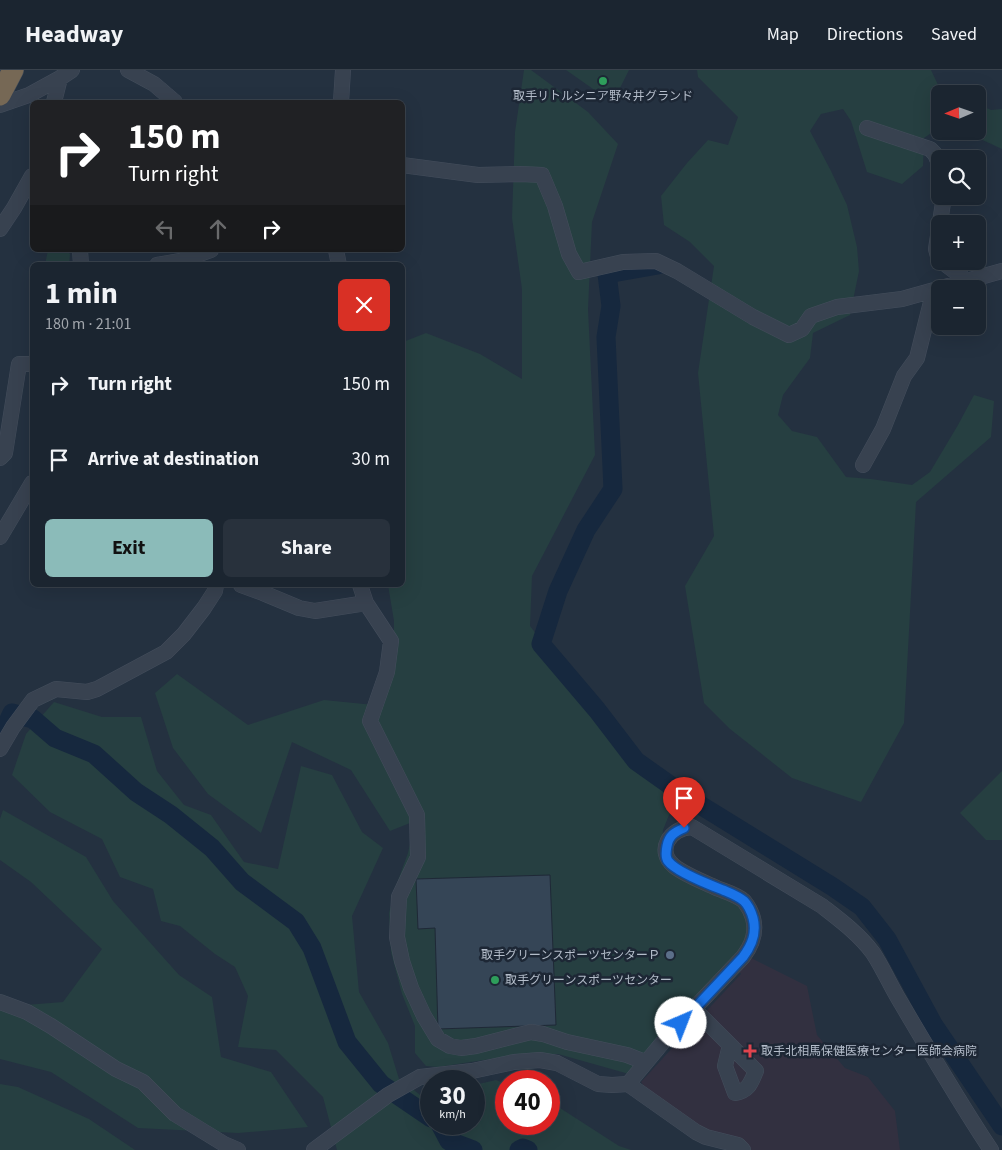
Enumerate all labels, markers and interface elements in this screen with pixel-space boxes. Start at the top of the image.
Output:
text: Headway [25,17,123,52]
text: Map [767,22,799,47]
text: Directions [827,22,903,47]
text: Saved [931,22,977,47]
marker: 取手リトルシニア野々井グランド [597,75,609,87]
north arrow [931,85,986,140]
map controls [931,85,986,335]
place label: 取手リトルシニア野々井グランド [513,88,693,105]
text: 150 m [128,112,220,162]
icon: right [45,120,110,185]
button: search [931,150,986,205]
text: Turn right [128,158,218,190]
icon: left [151,215,179,243]
icon: ahead [204,215,232,243]
icon: right [257,215,285,243]
button: + [931,215,986,270]
text: 1 min [45,272,118,315]
button: close [338,279,390,331]
button: − [931,280,986,335]
text: 180 m · 21:01 [45,313,132,335]
icon: right [45,371,73,399]
text: Turn right [88,371,172,398]
text: 150 m [342,371,390,398]
icon: arrive [45,446,73,474]
text: Arrive at destination [88,446,259,473]
text: 30 m [352,446,390,473]
button: Exit [45,519,213,577]
button: Share [223,519,390,577]
pin [663,777,705,828]
icon: arrive [670,784,698,812]
place label: 取手グリーンスポーツセンターＰ [481,947,660,964]
marker: 取手グリーンスポーツセンターＰ [664,949,676,961]
place label: 取手グリーンスポーツセンター [505,972,672,989]
marker: 取手グリーンスポーツセンター [489,974,501,986]
position arrow [654,996,706,1048]
place label: 取手北相馬保健医療センター医師会病院 [761,1043,977,1060]
marker: 取手北相馬保健医療センター医師会病院 [743,1044,757,1058]
speed limit sign: 40 [495,1070,560,1135]
text: 30 [439,1078,466,1114]
text: km/h [439,1106,466,1123]

